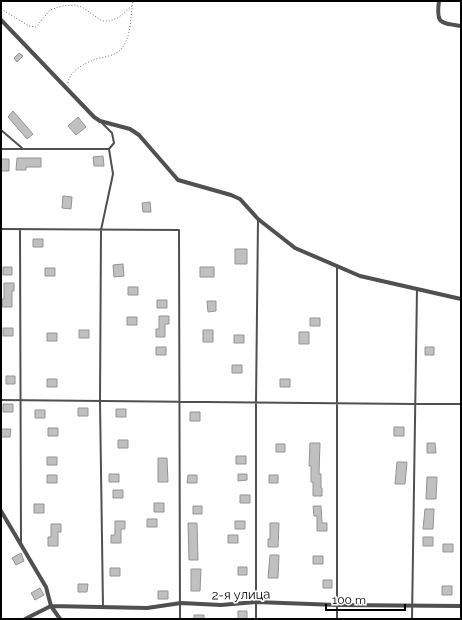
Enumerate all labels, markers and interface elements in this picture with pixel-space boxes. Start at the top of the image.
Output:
street label: 2-я улица [212,586,271,603]
scale bar [326,586,405,612]
text: 100 m [332,593,366,607]

